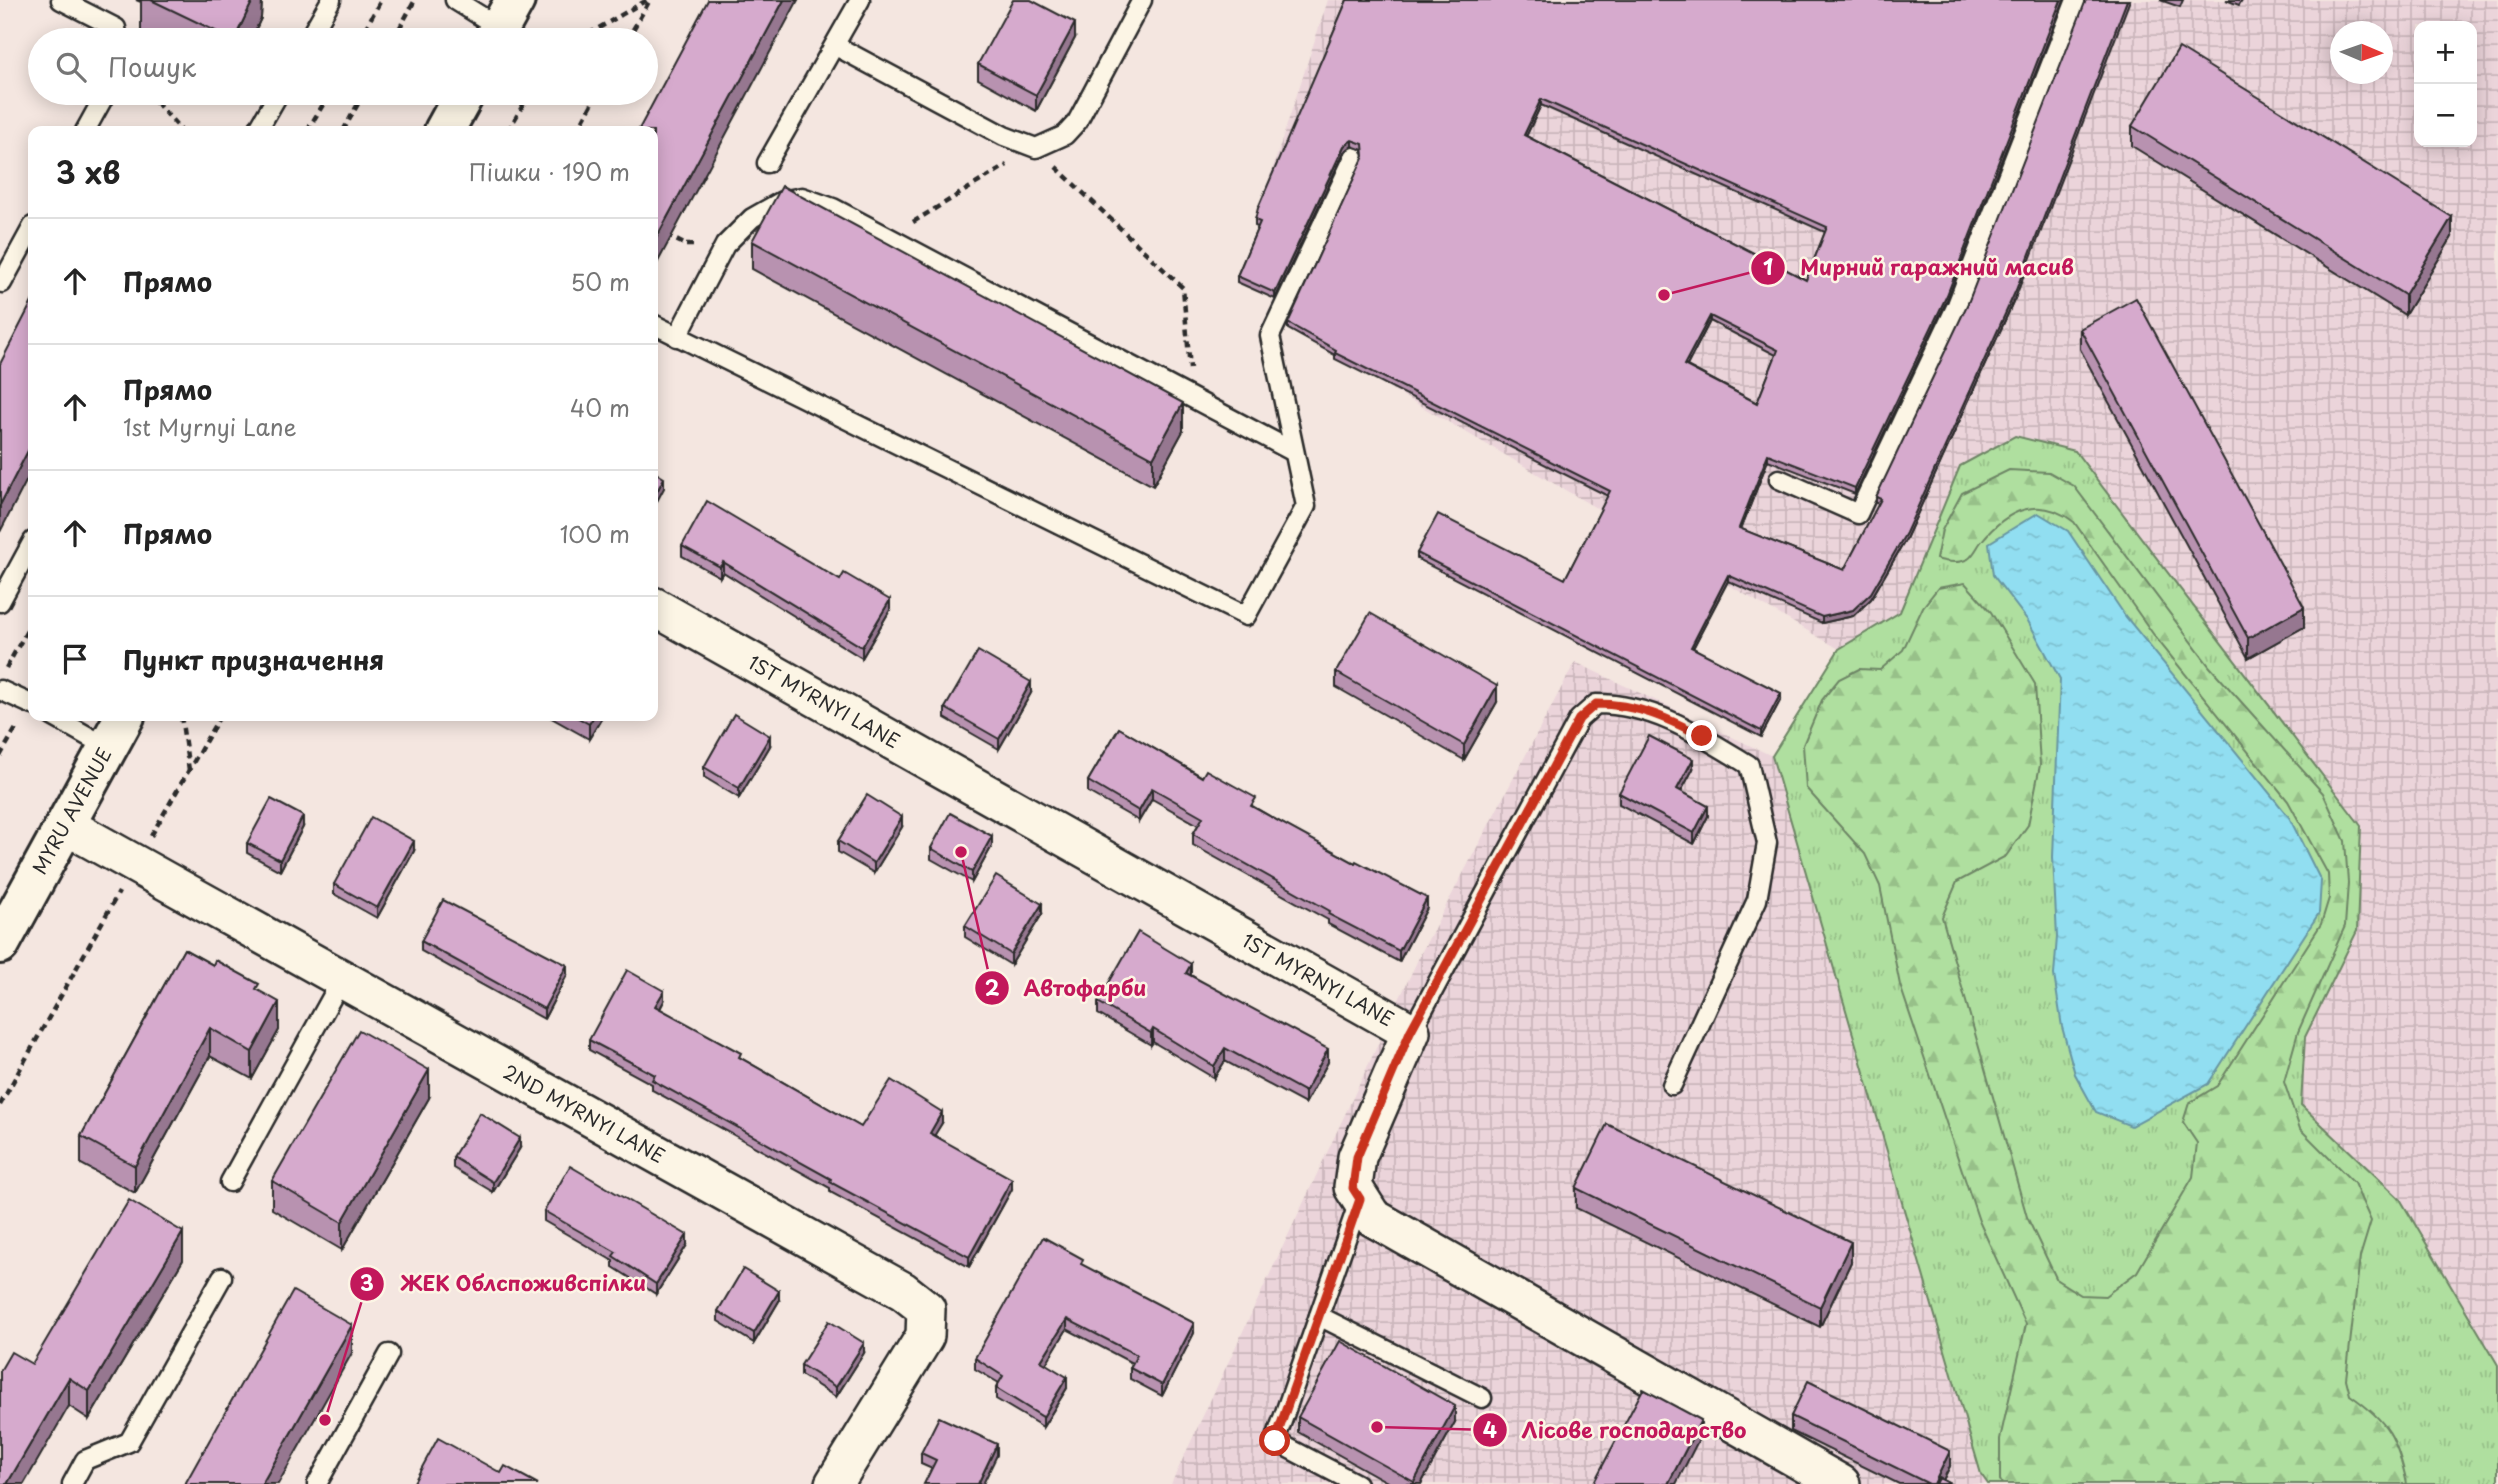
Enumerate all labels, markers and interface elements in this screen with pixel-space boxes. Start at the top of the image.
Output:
north arrow [2330,21,2393,84]
map controls [2414,21,2477,147]
button: + [2414,21,2477,84]
search box [28,28,658,105]
text: Пошук [108,47,196,86]
icon: search [52,48,90,86]
button: − [2414,84,2477,147]
text: 3 хв [56,149,120,194]
text: Пішки · 190 m [469,154,630,189]
callout: Мирний гаражний масив [1750,247,2089,289]
text: 1 [1763,250,1773,282]
text: Мирний гаражний масив [1800,250,2074,282]
icon: ahead [56,262,94,300]
text: Прямо [123,262,212,301]
text: 50 m [570,264,630,299]
text: Прямо [123,370,212,409]
icon: ahead [56,388,94,426]
text: 40 m [570,390,630,425]
text: 1st Myrnyi Lane [123,409,297,444]
icon: ahead [56,514,94,552]
text: Прямо [123,514,212,553]
text: 100 m [560,516,630,551]
icon: arrive [56,640,94,678]
text: Пункт призначення [123,640,384,679]
street label: 1ST MYRNYI LANE [743,648,905,754]
route end [1686,720,1717,751]
street label: MYRU AVENUE [25,742,118,879]
street label: 1ST MYRNYI LANE [1237,926,1399,1032]
callout: Автофарби [974,967,1160,1009]
text: 2 [985,971,1000,1003]
text: Автофарби [1024,971,1146,1003]
street label: 2ND MYRNYI LANE [499,1057,670,1169]
callout: ЖЕК Облспоживспілки [349,1263,661,1305]
text: 3 [360,1266,374,1298]
text: ЖЕК Облспоживспілки [400,1266,646,1298]
callout: Лісове господарство [1472,1409,1760,1451]
text: 4 [1483,1413,1497,1445]
text: Лісове господарство [1522,1413,1746,1445]
route start [1259,1425,1290,1456]

